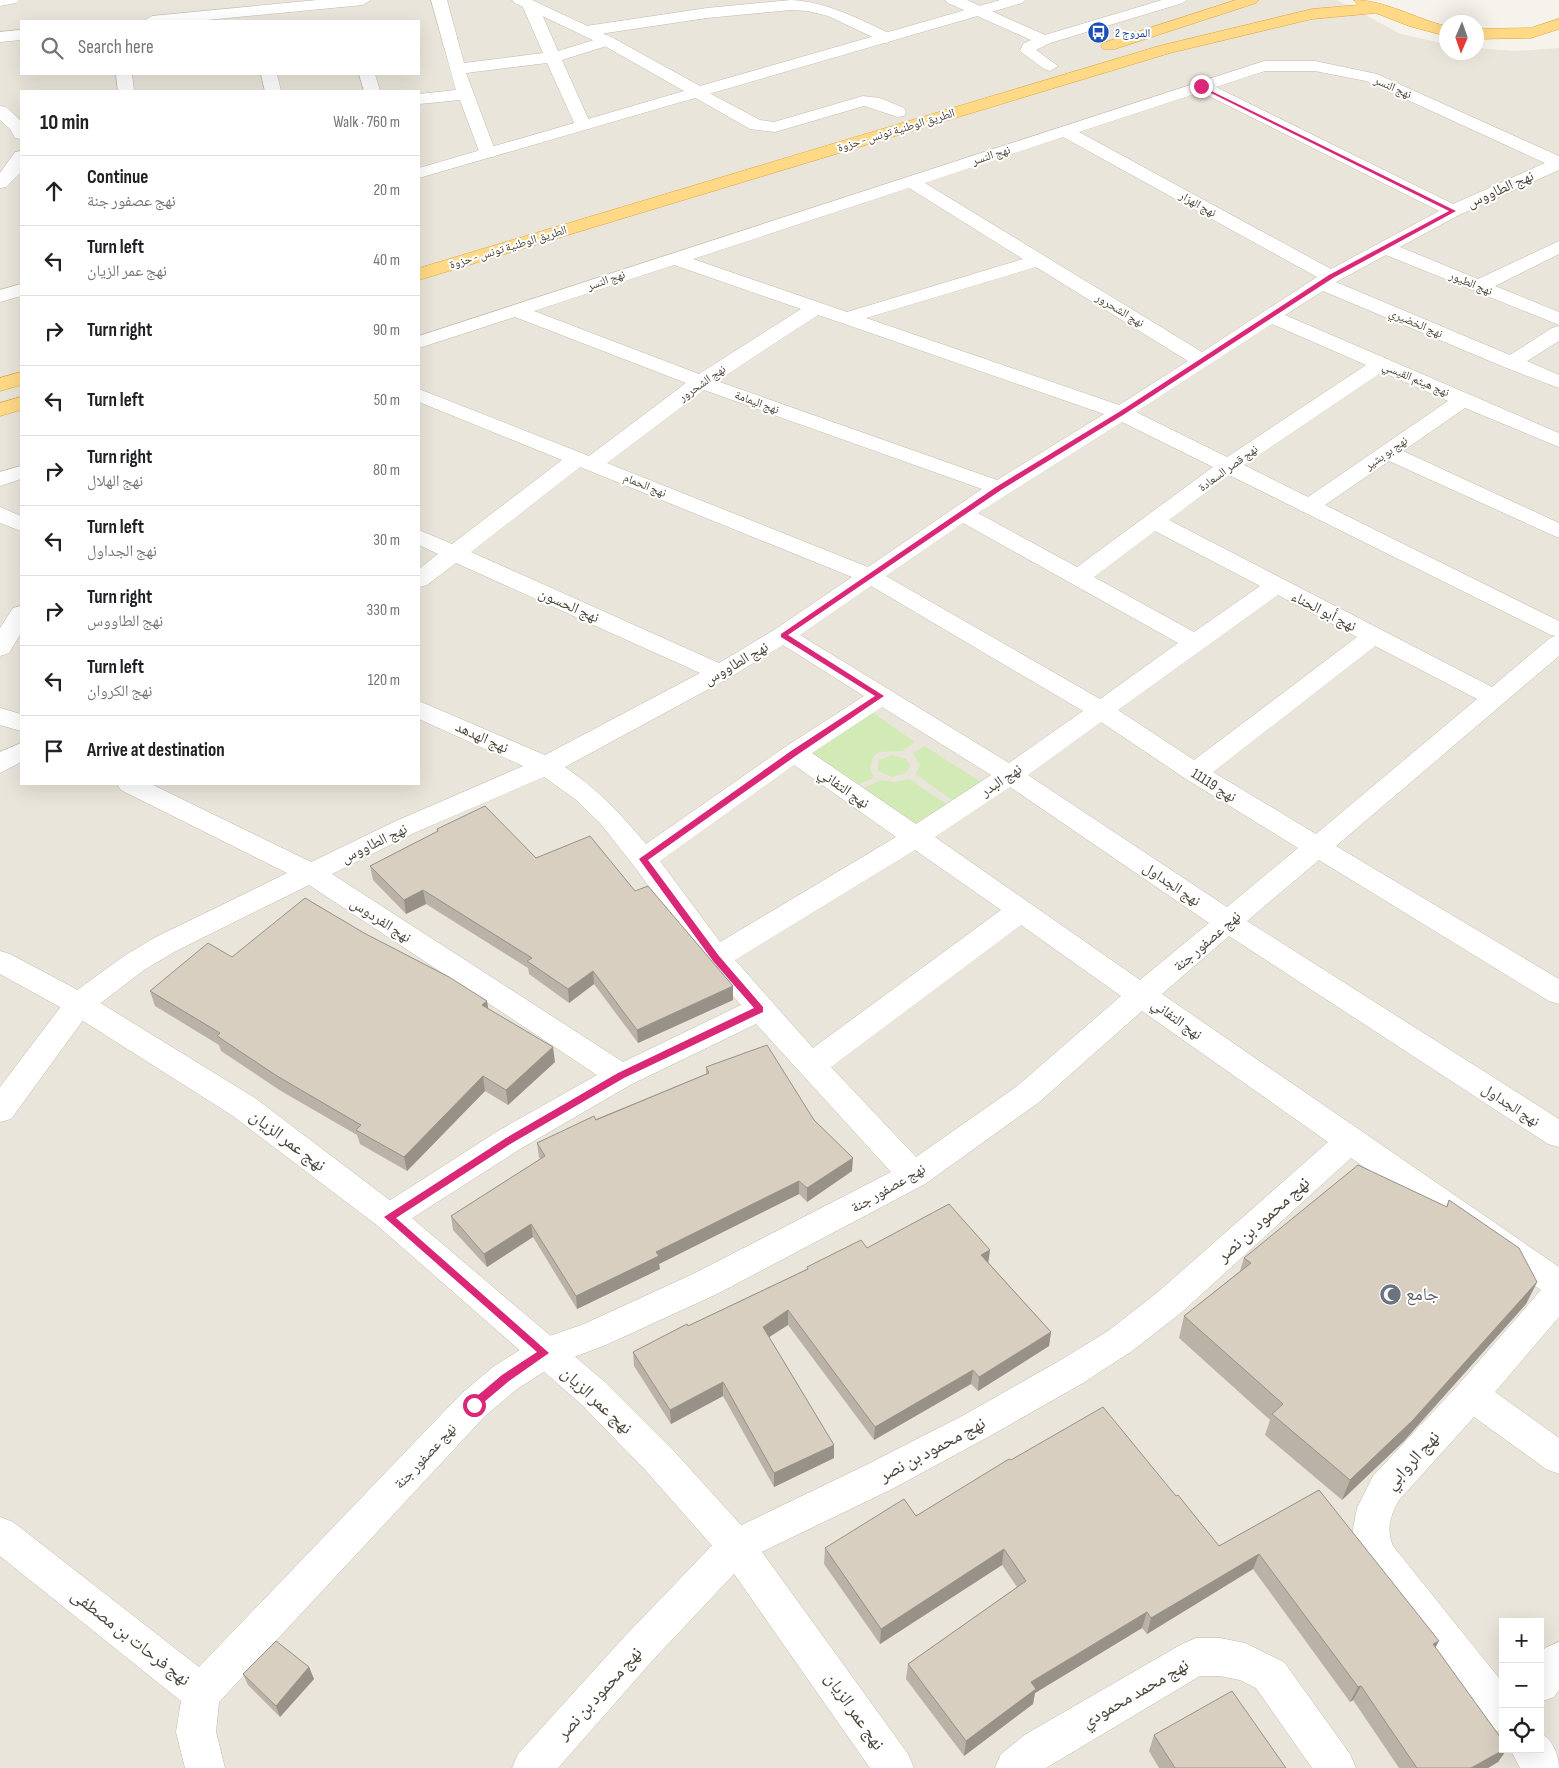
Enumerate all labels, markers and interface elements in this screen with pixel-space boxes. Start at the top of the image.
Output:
north arrow [1439,15,1484,60]
search box [20,20,420,75]
bus stop icon: المروج 2 [1087,21,1111,45]
place label: المروج 2 [1115,26,1150,41]
icon: search [38,34,66,62]
text: Search here [78,36,154,59]
street label: نهج النسر [1371,72,1414,102]
route end [1190,75,1213,98]
street label: الطريق الوطنية تونس - حزوة [836,105,957,155]
text: 10 min [40,110,89,135]
text: Walk · 760 m [333,113,400,132]
street label: نهج النسر [969,142,1012,169]
text: Continue [87,166,148,189]
street label: نهج الطاووس [1464,166,1537,213]
icon: ahead [40,177,68,205]
text: 20 m [373,181,400,200]
street label: نهج الهزار [1176,188,1219,221]
text: نهج عصفور جنة [87,192,176,211]
street label: الطريق الوطنية تونس - حزوة [448,222,569,272]
text: Turn left [87,236,144,259]
icon: left [40,247,68,275]
text: 40 m [373,251,400,270]
text: نهج عمر الزيان [87,262,167,281]
street label: نهج النسر [584,267,627,294]
street label: نهج الطيور [1446,268,1495,299]
street label: نهج الشحرور [1092,290,1147,331]
street label: نهج الخضيري [1386,305,1445,343]
icon: right [40,317,68,345]
text: Turn right [87,319,152,342]
text: 90 m [373,321,400,340]
street label: نهج هيثم القيسي [1379,359,1452,402]
street label: نهج الشحرور [675,362,729,406]
icon: left [40,387,68,415]
street label: نهج اليمامة [732,387,781,417]
text: Turn left [87,389,144,412]
text: 50 m [374,391,400,410]
street label: نهج بو بشير [1361,433,1411,474]
street label: نهج قصر السعادة [1196,442,1261,495]
text: Turn right [87,446,152,469]
icon: right [40,457,68,485]
text: 80 m [373,461,400,480]
street label: نهج الحمام [621,470,668,501]
text: نهج الهلال [87,472,143,491]
text: Turn left [87,516,144,539]
icon: left [40,527,68,555]
text: 30 m [373,531,400,550]
text: نهج الجداول [87,542,157,561]
street label: نهج الحسون [535,584,602,627]
text: Turn right [87,586,152,609]
street label: نهج أبو الحناء [1288,587,1360,636]
icon: right [40,597,68,625]
text: 330 m [367,601,400,620]
text: نهج الطاووس [87,612,163,631]
street label: نهج الطاووس [701,637,772,690]
text: Turn left [87,656,144,679]
icon: left [40,667,68,695]
text: 120 m [368,671,400,690]
text: نهج الكروان [87,682,152,701]
street label: نهج الهدهد [452,717,511,758]
icon: arrive [40,737,68,765]
text: Arrive at destination [87,739,225,762]
street label: نهج البدر [976,760,1026,802]
street label: نهج التفاني [813,764,873,814]
street label: نهج 11119 [1188,764,1240,807]
street label: نهج الطاووس [338,819,410,868]
street label: نهج الجداول [1139,858,1204,911]
street label: نهج الفردوس [347,894,415,947]
street label: نهج عصفور جنة [1170,907,1245,976]
street label: نهج التفاني [1146,995,1206,1046]
street label: نهج الجداول [1478,1080,1543,1131]
street label: نهج عمر الزيان [245,1105,330,1177]
street label: نهج عصفور جنة [847,1159,929,1217]
street label: نهج محمود بن نصر [1212,1172,1315,1268]
mosque icon: جامع [1378,1282,1402,1306]
place label: جامع [1406,1284,1439,1306]
street label: نهج عمر الزيان [556,1362,637,1439]
route start [463,1394,486,1417]
street label: نهج محمود بن نصر [875,1413,990,1488]
street label: نهج عصفور جنة [390,1419,461,1493]
street label: نهج الروابي [1380,1427,1447,1497]
street label: نهج فرحات بن مصطفى [66,1584,195,1691]
map controls [1499,1618,1544,1753]
button: + [1499,1618,1544,1663]
street label: نهج محمود بن نصر [552,1643,647,1745]
street label: نهج محمد محمودي [1078,1654,1194,1736]
button: − [1499,1663,1544,1708]
street label: نهج عمر الزيان [819,1668,889,1755]
button: locate [1499,1708,1544,1753]

